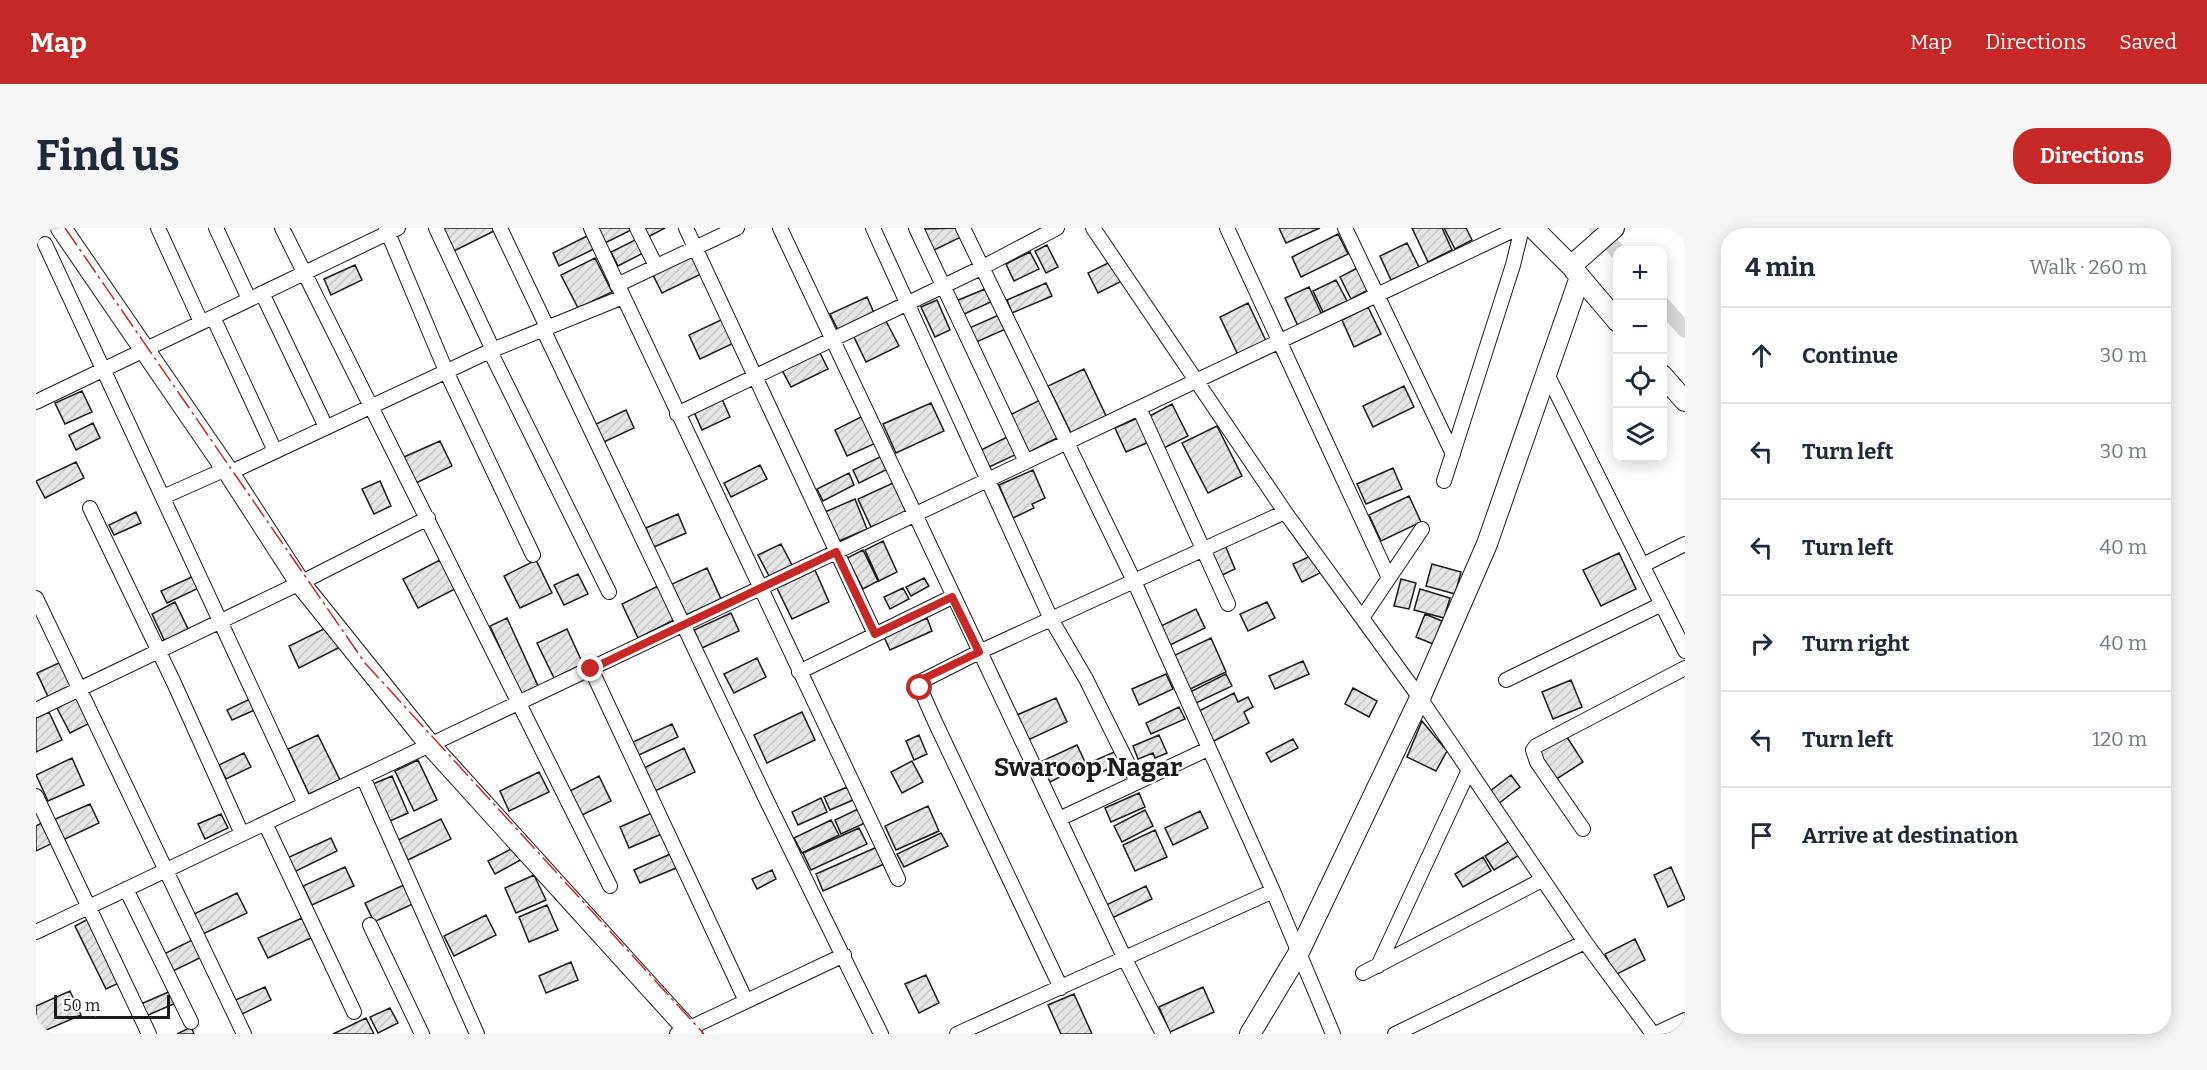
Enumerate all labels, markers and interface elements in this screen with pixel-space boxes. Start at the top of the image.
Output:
text: Map [30,26,87,59]
text: Map [1910,29,1952,55]
text: Directions [1985,29,2086,55]
text: Saved [2119,29,2177,55]
button: Directions [2013,128,2171,184]
text: Find us [36,131,180,181]
map controls [1613,246,1667,462]
button: + [1613,246,1667,300]
text: 4 min [1745,252,1815,283]
text: Walk · 260 m [2029,255,2147,279]
button: − [1613,300,1667,354]
icon: ahead [1745,339,1778,372]
text: Continue [1802,342,1898,369]
text: 30 m [2100,343,2147,367]
button: locate [1613,354,1667,408]
button: layers [1613,408,1667,462]
icon: left [1745,435,1778,468]
text: Turn left [1802,438,1894,465]
text: 30 m [2100,439,2147,463]
icon: left [1745,531,1778,564]
text: Turn left [1802,534,1894,561]
text: 40 m [2099,535,2147,559]
icon: right [1745,627,1778,660]
text: Turn right [1802,630,1910,657]
text: 40 m [2099,631,2147,655]
route end [577,655,603,681]
route start [906,674,932,700]
icon: left [1745,723,1778,756]
text: Turn left [1802,726,1894,753]
text: 120 m [2092,727,2147,751]
district label: Swaroop Nagar [994,752,1182,783]
icon: arrive [1745,819,1778,852]
text: Arrive at destination [1802,822,2018,849]
scale bar [54,992,170,1020]
text: 50 m [63,996,100,1015]

